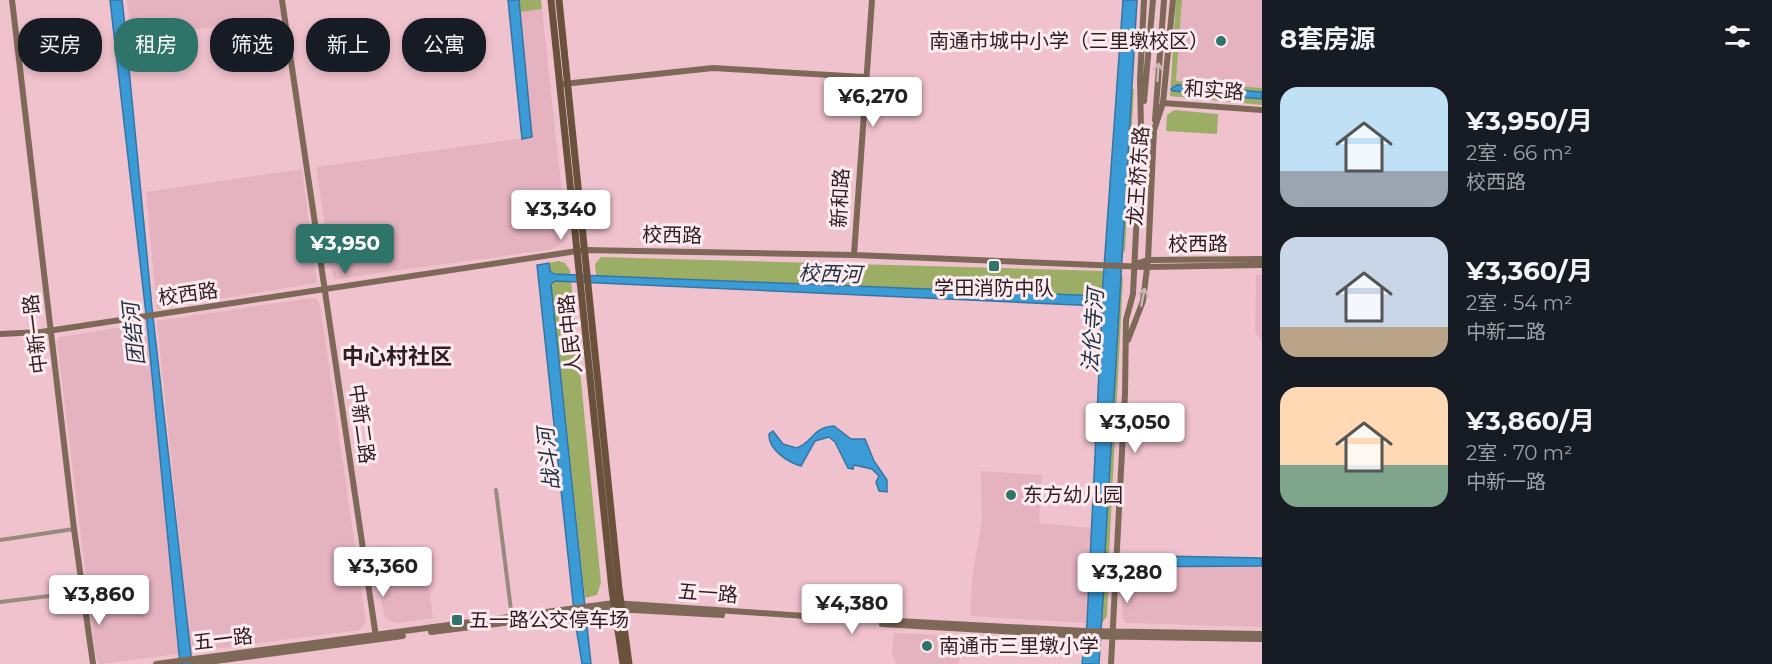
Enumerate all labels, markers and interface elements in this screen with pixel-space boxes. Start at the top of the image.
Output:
chip: 买房 [18,18,102,72]
chip: 租房 [114,18,198,72]
chip: 筛选 [210,18,294,72]
chip: 新上 [306,18,390,72]
chip: 公寓 [402,18,486,72]
icon: filters [1721,20,1754,53]
text: 8套房源 [1280,23,1375,55]
place label: 南通市城中小学（三里墩校区） [929,29,1209,53]
marker: 南通市城中小学（三里墩校区） [1214,34,1228,48]
one-way arrow [1153,62,1164,82]
street label: 和实路 [1183,76,1245,104]
pin: ¥6,270 [824,77,922,128]
text: ¥6,270 [838,84,908,108]
text: ¥3,950/月 [1466,105,1593,137]
icon: home [1328,111,1400,183]
street label: 龙王桥东路 [1123,125,1153,227]
text: 2室 · 66 m² [1466,141,1572,165]
street label: 新和路 [826,167,854,229]
text: 校西路 [1466,170,1526,194]
pin: ¥3,340 [512,190,610,241]
text: ¥3,340 [525,197,597,221]
street label: 校西路 [642,222,702,248]
pin: ¥3,950 [296,224,394,275]
text: ¥3,950 [310,231,380,255]
street label: 校西路 [1168,232,1228,256]
text: ¥3,360/月 [1466,255,1593,287]
marker: 学田消防中队 [987,259,1001,273]
water label: 校西河 [798,260,866,287]
icon: home [1328,261,1400,333]
place label: 学田消防中队 [934,276,1054,300]
street label: 校西路 [157,278,219,310]
water label: 法伦寺河 [1077,284,1108,374]
one-way arrow [1138,287,1149,307]
text: 2室 · 54 m² [1466,291,1572,315]
street label: 中新一路 [18,293,52,375]
street label: 人民中路 [554,293,586,375]
water label: 团结河 [117,297,149,367]
text: 中新二路 [1466,320,1546,344]
district label: 中心村社区 [342,343,452,370]
street label: 中新二路 [345,383,379,465]
pin: ¥3,050 [1086,403,1184,454]
text: ¥3,860/月 [1466,405,1595,437]
text: ¥3,050 [1100,410,1170,434]
icon: home [1328,411,1400,483]
water label: 战斗河 [532,422,564,492]
text: 2室 · 70 m² [1466,441,1573,465]
text: 中新一路 [1466,470,1546,494]
place label: 东方幼儿园 [1023,483,1123,507]
marker: 东方幼儿园 [1004,488,1018,502]
pin: ¥3,360 [334,547,432,598]
pin: ¥3,280 [1078,553,1176,604]
text: ¥3,360 [348,554,418,578]
text: ¥3,280 [1092,560,1162,584]
pin: ¥3,860 [50,575,148,626]
street label: 五一路 [677,579,739,607]
text: ¥3,860 [63,582,135,606]
pin: ¥4,380 [803,584,901,635]
text: ¥4,380 [816,591,888,615]
place label: 五一路公交停车场 [469,608,629,632]
marker: 五一路公交停车场 [450,613,464,627]
street label: 五一路 [192,623,254,655]
place label: 南通市三里墩小学 [939,634,1099,658]
marker: 南通市三里墩小学 [920,639,934,653]

